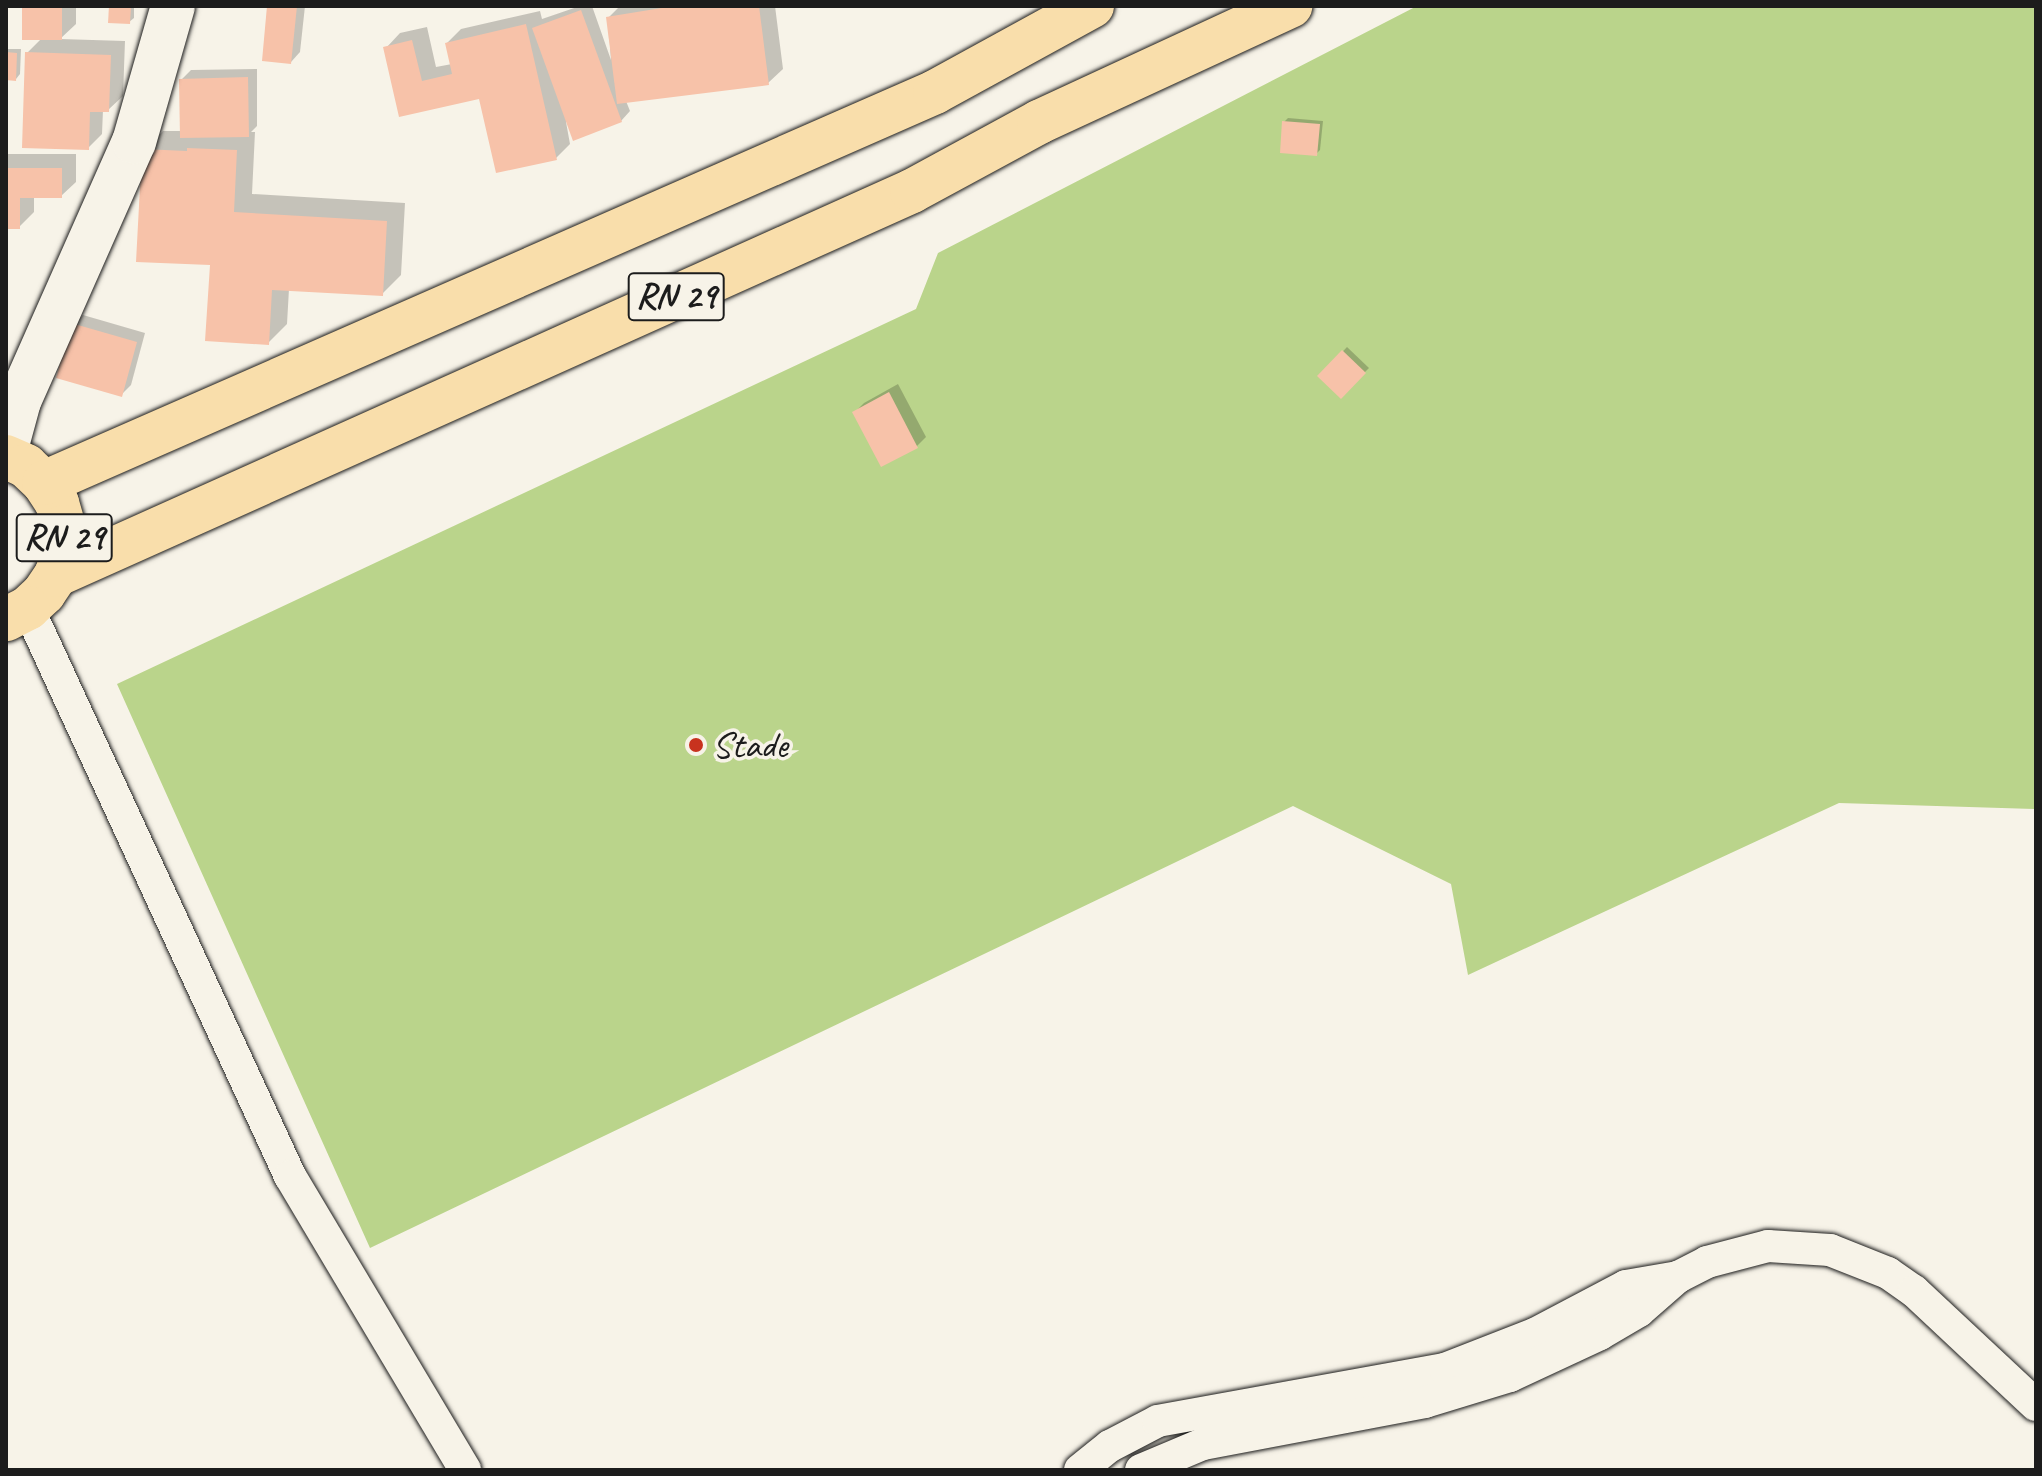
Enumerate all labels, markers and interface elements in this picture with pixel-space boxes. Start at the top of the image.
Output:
road number: RN 29 [626,265,726,329]
road number: RN 29 [14,506,114,570]
place label: Stade [712,722,788,768]
marker: Stade [687,736,705,754]

